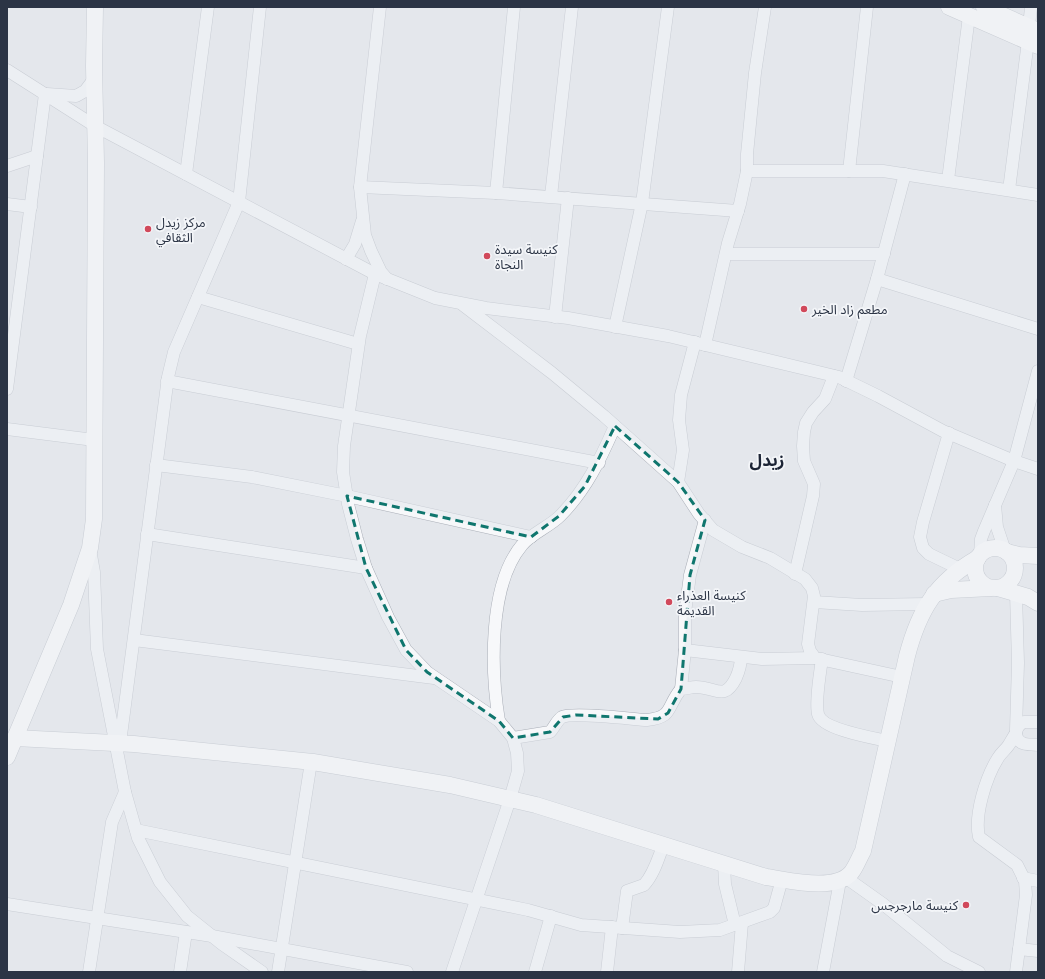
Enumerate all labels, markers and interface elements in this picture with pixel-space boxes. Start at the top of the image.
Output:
place label: مركز زيدل الثقافي [156,213,206,248]
marker: مركز زيدل الثقافي [143,224,153,234]
place label: كنيسة سيدة النجاة [495,240,558,274]
marker: كنيسة سيدة النجاة [482,251,492,261]
place label: مطعم زاد الخير [811,300,888,320]
marker: مطعم زاد الخير [799,304,809,314]
district label: زيدل [750,448,784,472]
place label: كنيسة العذراء القديمة [677,586,746,620]
marker: كنيسة العذراء القديمة [664,597,674,607]
place label: كنيسة مارجرجس [871,896,959,915]
marker: كنيسة مارجرجس [961,900,971,910]

